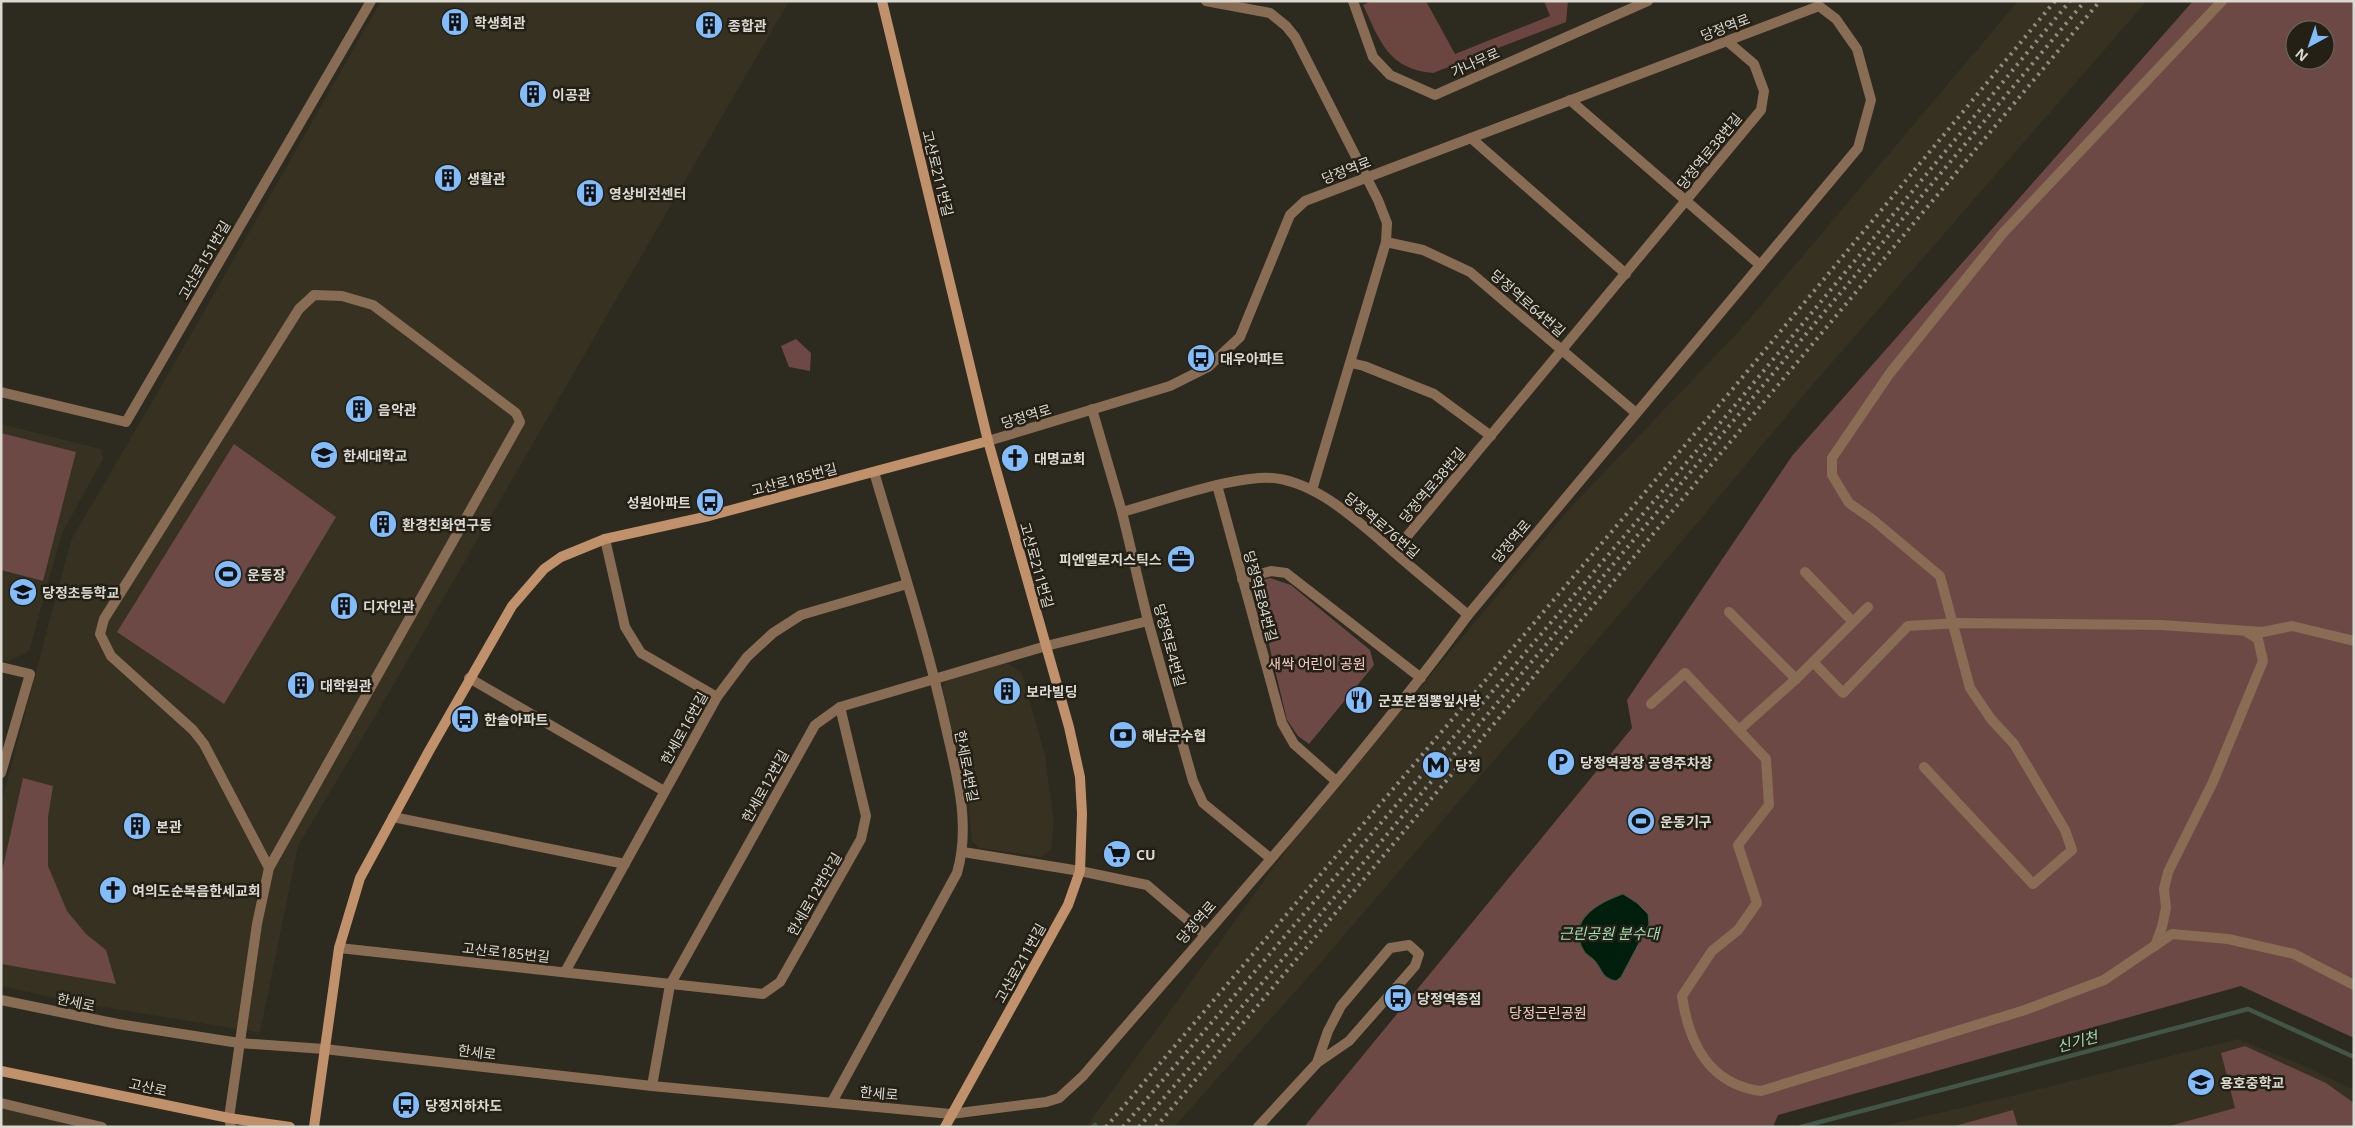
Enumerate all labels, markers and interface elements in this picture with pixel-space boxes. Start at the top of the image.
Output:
building icon: 학생회관 [440,7,470,37]
street label: 당정역로 [1698,9,1753,45]
building icon: 종합관 [694,10,724,40]
place label: 학생회관 [474,13,526,32]
place label: 종합관 [728,16,767,35]
north arrow [2285,20,2335,70]
street label: 가나무로 [1448,43,1503,81]
text: N [2291,44,2312,66]
building icon: 이공관 [518,79,548,109]
place label: 이공관 [552,85,591,104]
street label: 당정역로38번길 [1672,109,1746,193]
street label: 고산로211번길 [918,128,958,218]
street label: 당정역로 [1319,152,1374,188]
building icon: 생활관 [433,163,463,193]
place label: 생활관 [467,169,506,188]
building icon: 영상비전센터 [575,178,605,208]
place label: 영상비전센터 [609,184,686,203]
street label: 고산로151번길 [174,217,234,303]
street label: 당정역로64번길 [1487,265,1569,341]
bus stop icon: 대우아파트 [1186,343,1216,373]
place label: 대우아파트 [1220,349,1285,368]
building icon: 음악관 [344,394,374,424]
street label: 당정역로 [999,399,1054,433]
place label: 음악관 [378,400,417,419]
school or university icon: 한세대학교 [309,440,339,470]
church icon: 대명교회 [1000,443,1030,473]
street label: 당정역로38번길 [1395,443,1469,527]
place label: 한세대학교 [343,446,408,465]
place label: 대명교회 [1034,449,1086,468]
street label: 고산로185번길 [749,458,839,500]
bus stop icon: 성원아파트 [695,487,725,517]
street label: 당정역로76번길 [1340,488,1424,562]
place label: 성원아파트 [627,493,691,512]
building icon: 환경친화연구동 [368,509,398,539]
place label: 환경친화연구동 [402,515,492,534]
street label: 당정역로 [1487,515,1535,567]
street label: 고산로211번길 [1016,520,1058,610]
office icon: 피엔엘로지스틱스 [1166,544,1196,574]
street label: 당정역로84번길 [1240,548,1282,644]
place label: 피엔엘로지스틱스 [1059,550,1162,569]
sports icon: 운동장 [213,559,243,589]
place label: 운동장 [247,565,286,584]
school or university icon: 당정초등학교 [8,577,38,607]
place label: 당정초등학교 [42,583,119,602]
building icon: 디자인관 [329,591,359,621]
place label: 디자인관 [363,597,415,616]
street label: 당정역로4번길 [1150,601,1190,689]
park label: 새싹 어린이 공원 [1268,654,1366,673]
building icon: 대학원관 [286,670,316,700]
place label: 대학원관 [320,676,372,695]
building icon: 보라빌딩 [992,676,1022,706]
place label: 보라빌딩 [1026,682,1078,701]
restaurant icon: 군포본점뽕잎사랑 [1344,685,1374,715]
street label: 한세로16번길 [656,688,712,768]
place label: 군포본점뽕잎사랑 [1378,691,1481,710]
bus stop icon: 한솔아파트 [450,704,480,734]
place label: 한솔아파트 [484,710,549,729]
bank icon: 해남군수협 [1108,720,1138,750]
place label: 해남군수협 [1142,726,1206,745]
street label: 한세로4번길 [951,729,983,803]
street label: 한세로12번길 [737,746,793,826]
parking icon: 당정역광장 공영주차장 [1546,747,1576,777]
metro station icon: 당정 [1421,750,1451,780]
place label: 당정역광장 공영주차장 [1580,753,1713,772]
place label: 당정 [1455,756,1481,775]
sports icon: 운동기구 [1626,806,1656,836]
building icon: 본관 [122,811,152,841]
place label: 운동기구 [1660,812,1712,831]
place label: 본관 [156,817,182,836]
supermarket icon: CU [1102,839,1132,869]
place label: CU [1136,845,1156,864]
street label: 한세로12번안길 [782,849,846,939]
church icon: 여의도순복음한세교회 [98,875,128,905]
place label: 여의도순복음한세교회 [132,881,261,900]
street label: 당정역로 [1172,896,1220,948]
street label: 고산로211번길 [990,920,1050,1006]
water label: 근린공원 분수대 [1559,923,1661,943]
street label: 고산로185번길 [461,938,551,966]
bus stop icon: 당정역종점 [1383,983,1413,1013]
street label: 한세로 [55,989,97,1015]
place label: 당정역종점 [1417,989,1481,1008]
park label: 당정근린공원 [1509,1003,1587,1022]
water label: 신기천 [2054,1025,2102,1056]
street label: 한세로 [457,1040,497,1064]
school or university icon: 용호중학교 [2186,1067,2216,1097]
place label: 용호중학교 [2220,1073,2285,1092]
street label: 고산로 [127,1074,169,1100]
street label: 한세로 [859,1082,899,1104]
bus stop icon: 당정지하차도 [391,1090,421,1120]
place label: 당정지하차도 [425,1096,502,1115]

